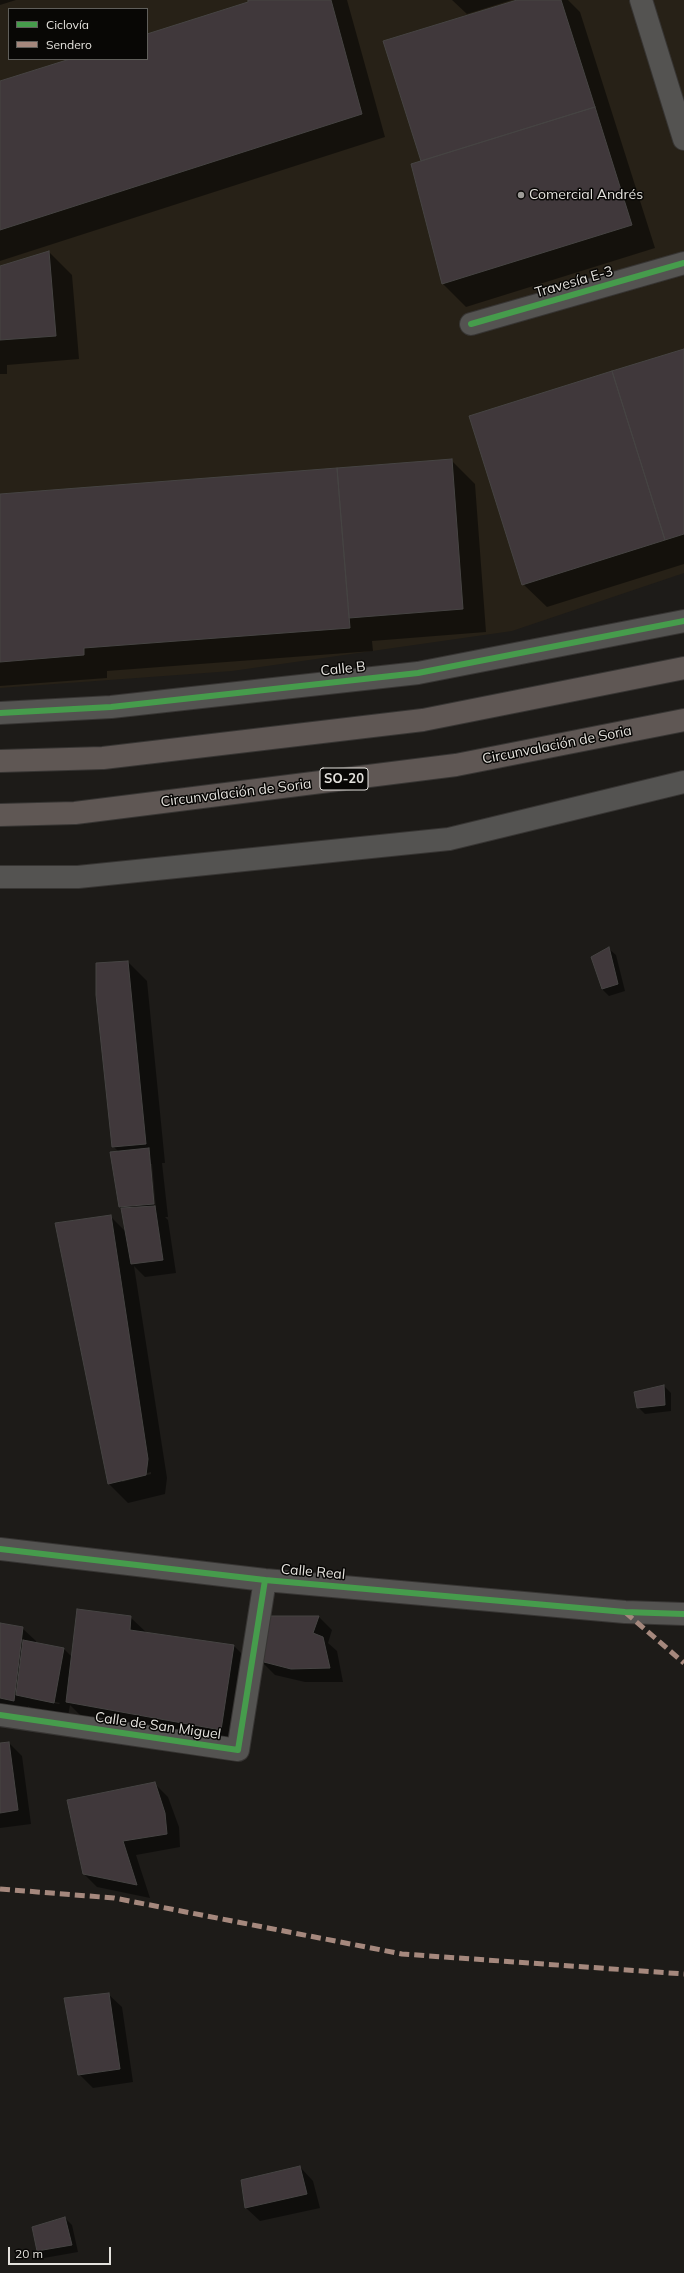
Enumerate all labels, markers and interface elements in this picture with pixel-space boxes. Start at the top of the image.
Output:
legend [8,8,148,60]
text: Ciclovía [46,17,89,32]
text: Sendero [46,37,92,52]
place label: Comercial Andrés [529,187,643,203]
marker: Comercial Andrés [516,190,526,200]
street label: Travesía E-3 [533,263,615,301]
street label: Calle B [320,658,366,680]
street label: Circunvalación de Soria [481,722,633,768]
road number: SO-20 [320,768,368,790]
street label: Circunvalación de Soria [160,775,312,811]
street label: Calle Real [280,1561,346,1583]
street label: Calle de San Miguel [94,1709,222,1743]
scale bar [10,2239,113,2265]
text: 20 m [15,2246,43,2261]

